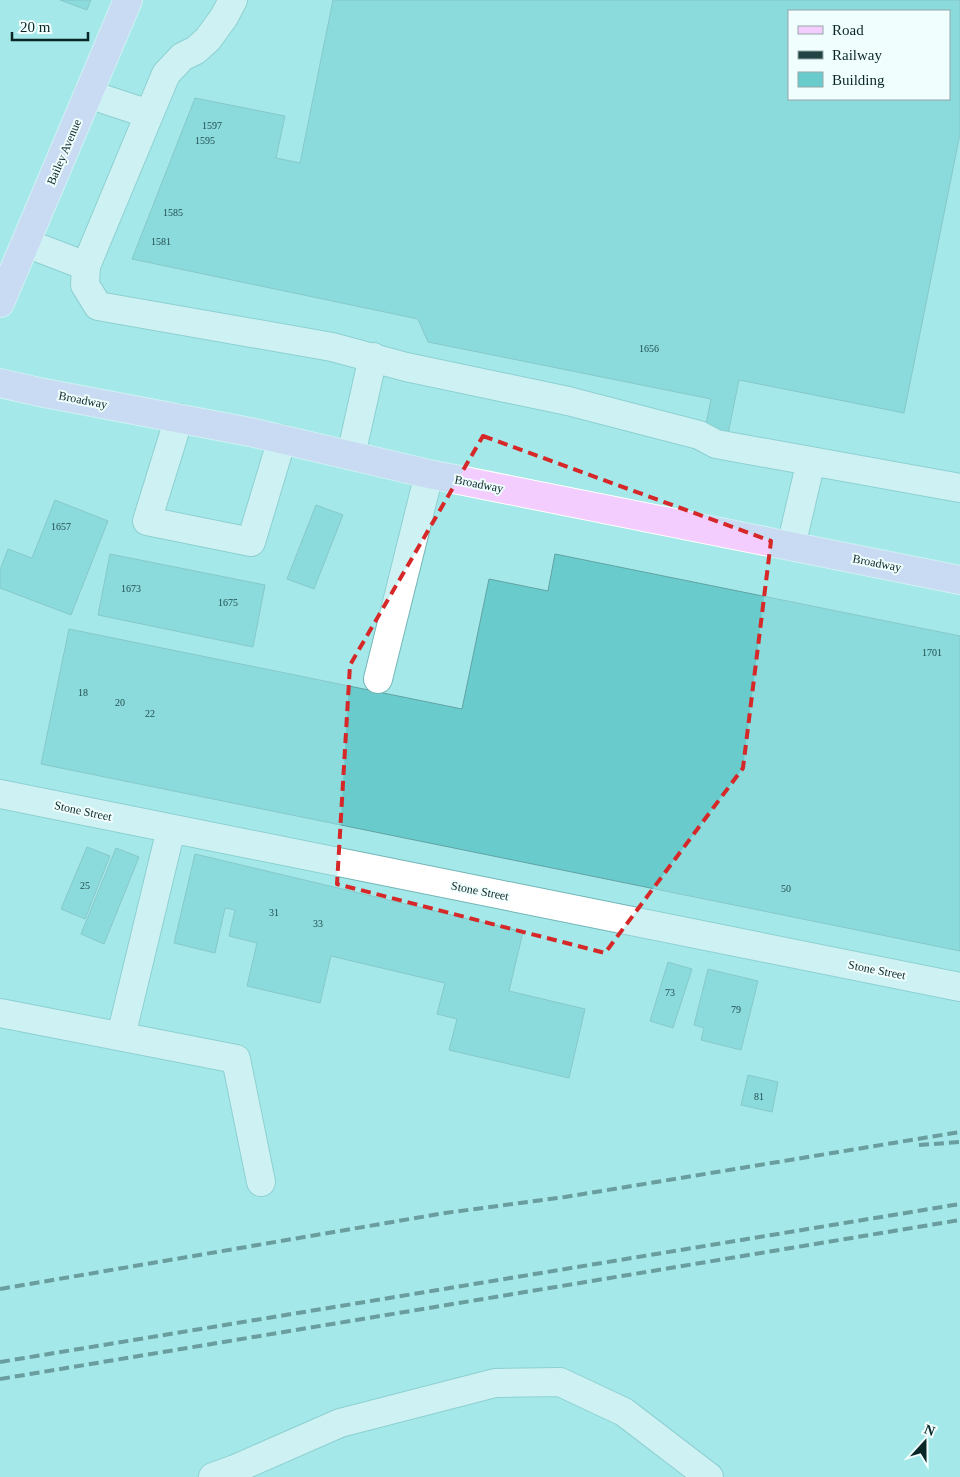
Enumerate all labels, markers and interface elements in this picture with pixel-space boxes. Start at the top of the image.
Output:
scale bar [12,10,89,42]
legend [788,10,950,100]
text: 20 m [20,19,51,35]
text: Road [832,22,864,38]
text: Railway [832,47,882,63]
text: Building [832,72,885,88]
street label: Bailey Avenue [44,117,84,187]
house number: 1597 [202,120,222,131]
house number: 1595 [195,135,215,146]
house number: 1585 [163,207,183,218]
house number: 1581 [151,236,171,247]
house number: 1656 [639,343,659,354]
street label: Broadway [57,388,109,412]
street label: Broadway [453,472,505,496]
house number: 1657 [51,521,71,532]
street label: Broadway [851,551,903,575]
house number: 1673 [121,583,141,594]
house number: 1675 [218,597,238,608]
house number: 1701 [922,647,942,658]
house number: 18 [78,687,88,698]
house number: 20 [115,697,125,708]
house number: 22 [145,708,155,719]
street label: Stone Street [53,798,114,824]
street label: Stone Street [450,879,511,904]
house number: 25 [80,880,90,891]
house number: 50 [781,883,791,894]
house number: 31 [269,907,279,918]
house number: 33 [313,918,323,929]
street label: Stone Street [847,958,908,983]
house number: 73 [665,987,675,998]
house number: 79 [731,1004,741,1015]
house number: 81 [754,1091,764,1102]
north arrow [900,1417,950,1467]
text: N [922,1422,937,1439]

